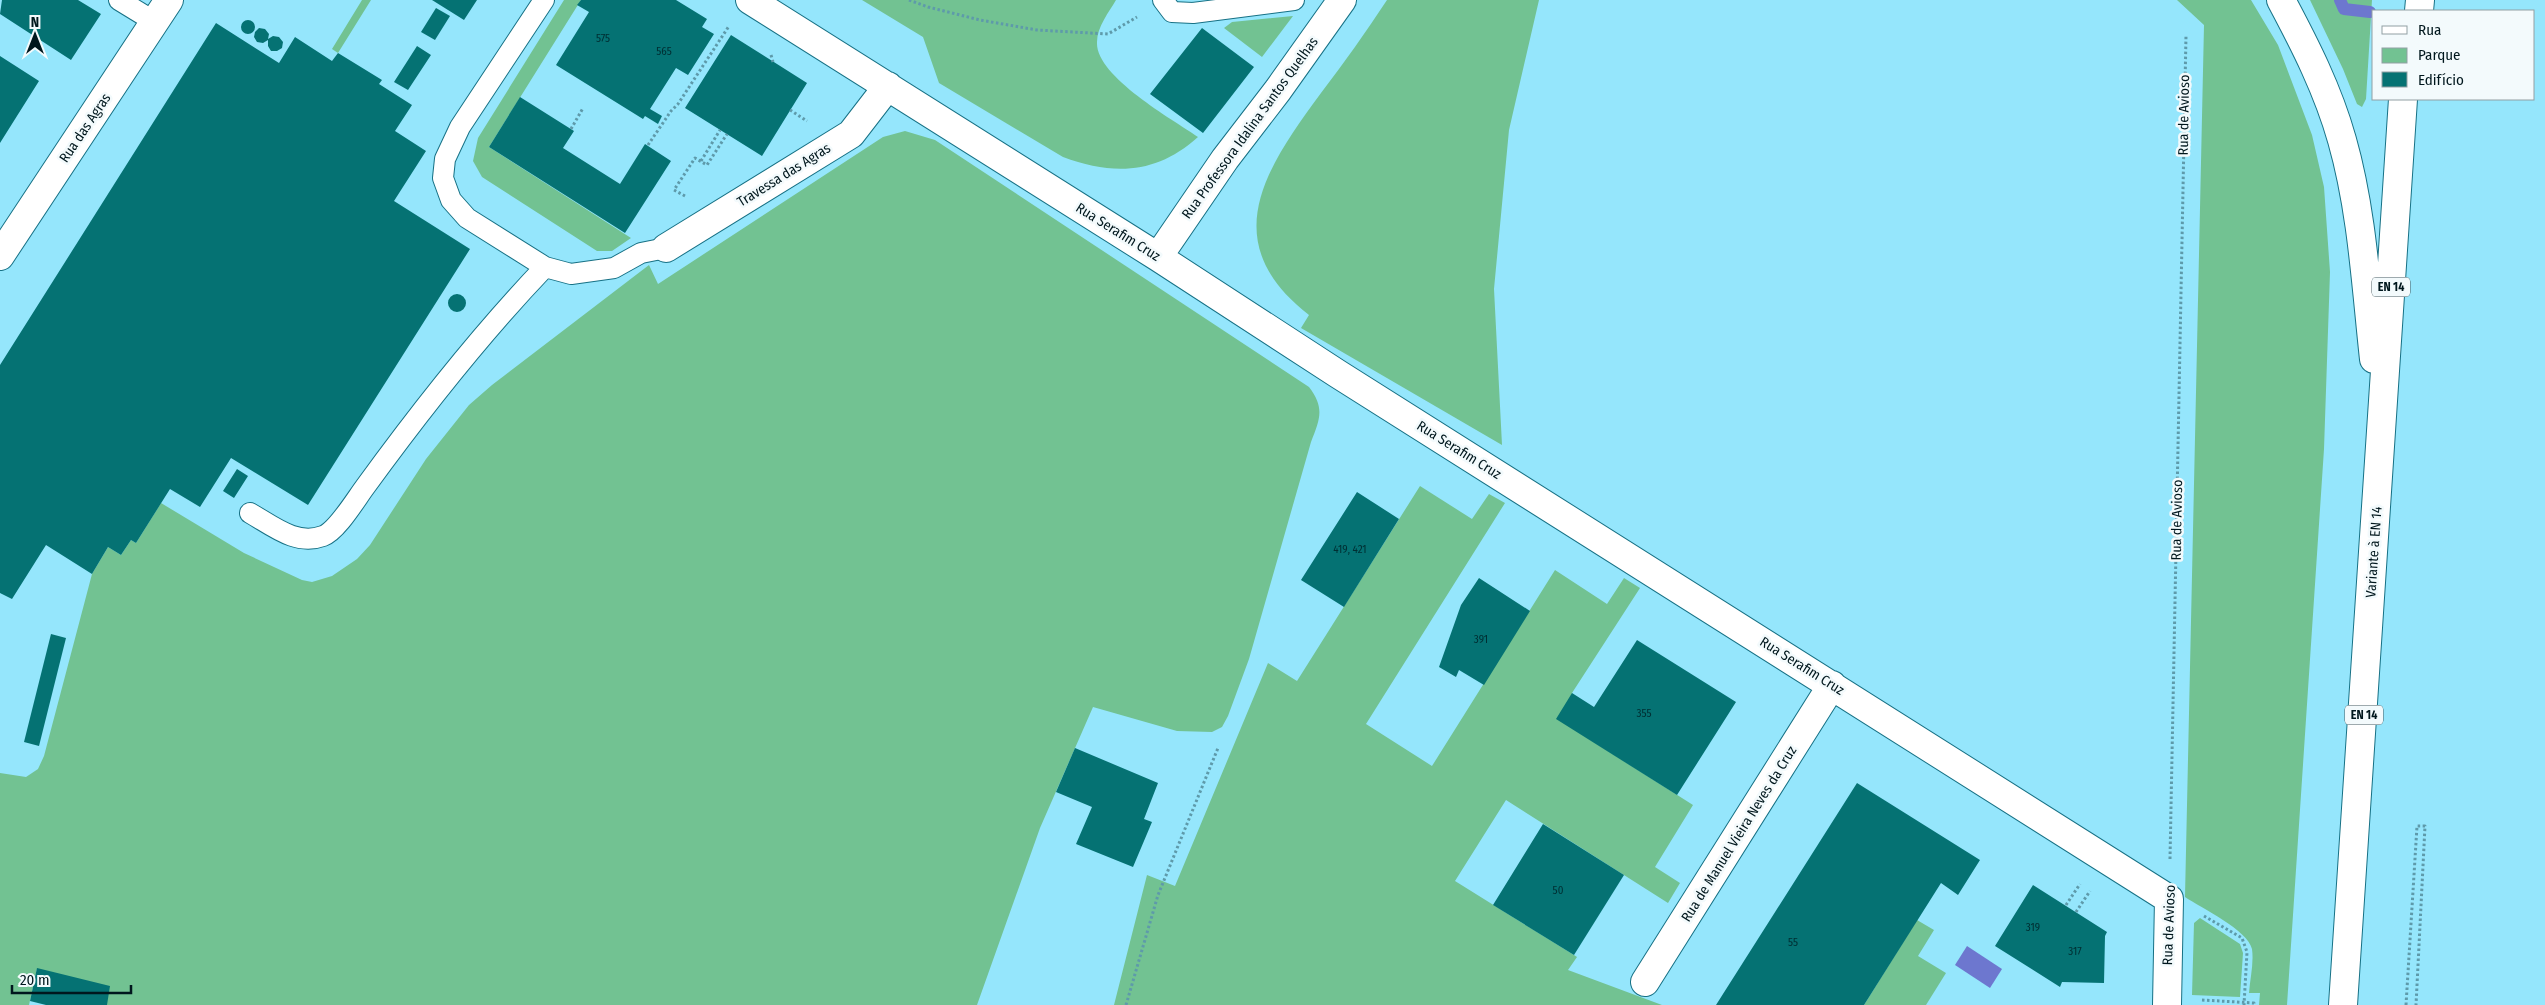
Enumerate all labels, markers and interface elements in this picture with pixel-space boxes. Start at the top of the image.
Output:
north arrow [10,10,60,60]
legend [2372,10,2535,100]
text: N [31,14,39,31]
text: Rua [2418,21,2441,39]
house number: 575 [596,32,610,45]
street label: Rua Professora Idalina Santos Quelhas [1178,34,1322,222]
house number: 565 [656,45,672,58]
text: Parque [2418,46,2461,64]
text: Edifício [2418,71,2464,89]
street label: Rua de Avioso [2175,75,2193,155]
street label: Rua das Agras [56,90,114,166]
street label: Travessa das Agras [734,139,834,211]
street label: Rua Serafim Cruz [1073,199,1164,265]
road number: EN 14 [2372,278,2410,296]
street label: Rua Serafim Cruz [1414,417,1505,483]
street label: Rua de Avioso [2168,480,2186,560]
street label: Variante à EN 14 [2362,506,2386,598]
house number: 419, 421 [1333,543,1367,556]
house number: 391 [1474,633,1488,646]
street label: Rua Serafim Cruz [1757,633,1848,699]
road number: EN 14 [2345,706,2383,724]
house number: 355 [1636,707,1652,720]
street label: Rua de Manuel Vieira Neves da Cruz [1678,743,1800,925]
house number: 50 [1553,884,1564,897]
street label: Rua de Avioso [2159,884,2179,966]
house number: 319 [2026,921,2040,934]
house number: 55 [1788,936,1798,949]
house number: 317 [2068,945,2082,958]
scale bar [12,962,131,994]
text: 20 m [20,971,50,989]

